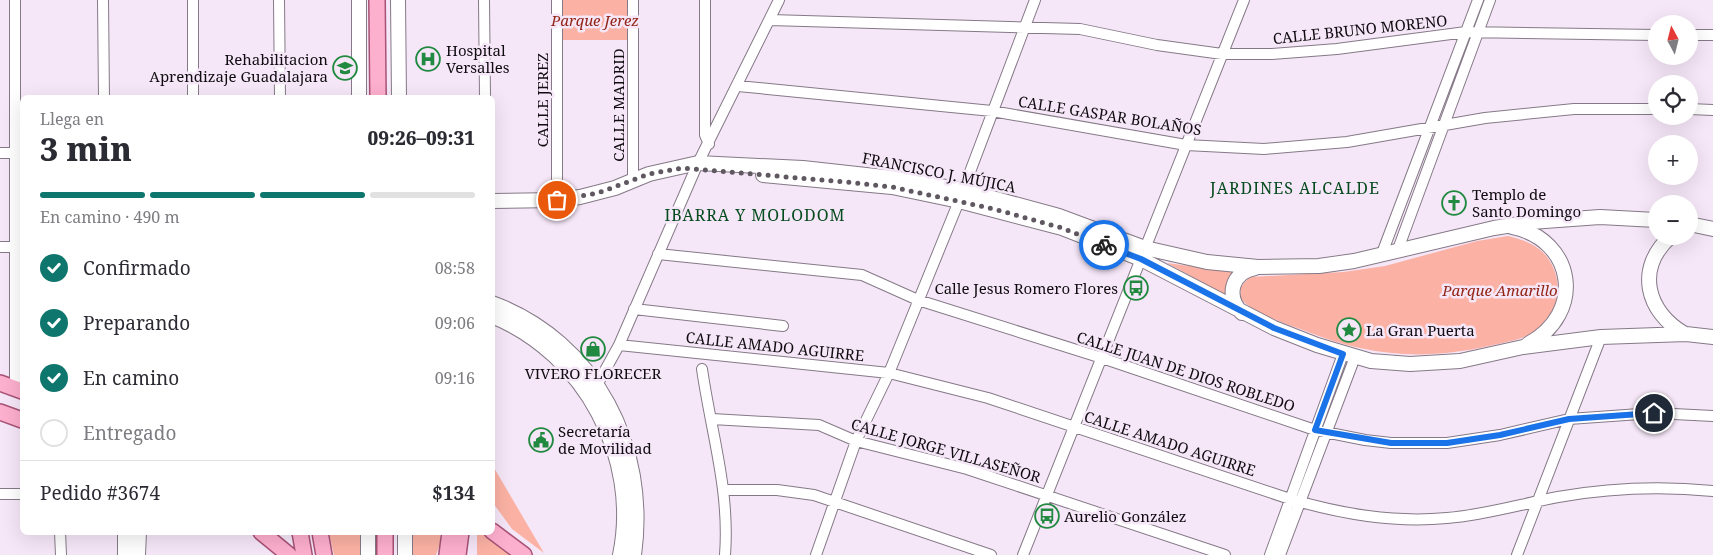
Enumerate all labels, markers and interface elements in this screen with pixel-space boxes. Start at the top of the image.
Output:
park label: Parque Jerez [550,10,639,30]
street label: CALLE BRUNO MORENO [1272,10,1448,48]
north arrow [1648,15,1698,65]
map controls [1648,15,1698,245]
place label: Hospital Versalles [446,40,510,77]
hospital icon: Hospital Versalles [415,46,441,72]
street label: CALLE MADRID [608,48,628,162]
place label: Rehabilitacion Aprendizaje Guadalajara [149,49,328,86]
street label: CALLE JEREZ [532,53,552,147]
school or university icon: Rehabilitacion Aprendizaje Guadalajara [332,55,358,81]
button: locate [1648,75,1698,125]
street label: CALLE GASPAR BOLAÑOS [1017,91,1203,139]
text: Llega en [40,108,104,130]
text: 09:26–09:31 [367,125,475,151]
text: 3 min [40,127,132,170]
button: + [1648,135,1698,185]
street label: FRANCISCO J. MÚJICA [860,147,1018,197]
district label: JARDINES ALCALDE [1209,177,1380,199]
pin [536,179,578,221]
place label: Templo de Santo Domingo [1472,184,1581,221]
icon: bag [543,186,571,214]
church icon: Templo de Santo Domingo [1441,190,1467,216]
button: − [1648,195,1698,245]
district label: IBARRA Y MOLODOM [664,204,846,226]
text: En camino · 490 m [40,206,180,228]
courier [1079,220,1129,270]
icon: bike [1090,231,1118,259]
icon: check [40,254,68,282]
text: Confirmado [83,255,191,281]
text: 08:58 [435,257,475,279]
bus stop icon: Calle Jesus Romero Flores [1123,275,1149,301]
place label: Calle Jesus Romero Flores [934,278,1118,298]
park label: Parque Amarillo [1441,280,1558,300]
icon: check [40,309,68,337]
text: Preparando [83,310,190,336]
text: 09:06 [435,312,475,334]
place icon: La Gran Puerta [1336,317,1362,343]
place label: La Gran Puerta [1366,320,1475,340]
street label: CALLE JUAN DE DIOS ROBLEDO [1074,326,1298,416]
street label: CALLE AMADO AGUIRRE [685,327,865,365]
shop icon: VIVERO FLORECER [580,336,606,362]
place label: VIVERO FLORECER [525,363,661,383]
icon: check [40,364,68,392]
text: En camino [83,365,179,391]
text: 09:16 [435,367,475,389]
pin [1633,392,1675,434]
icon: home [1640,399,1668,427]
street label: CALLE AMADO AGUIRRE [1082,406,1258,480]
street label: CALLE JORGE VILLASEÑOR [849,413,1043,487]
text: Entregado [83,420,176,446]
place label: Secretaría de Movilidad [558,421,652,458]
public building icon: Secretaría de Movilidad [528,427,554,453]
text: Pedido #3674 [40,480,160,506]
text: $134 [432,480,475,506]
bus stop icon: Aurelio González [1034,503,1060,529]
place label: Aurelio González [1064,506,1186,526]

